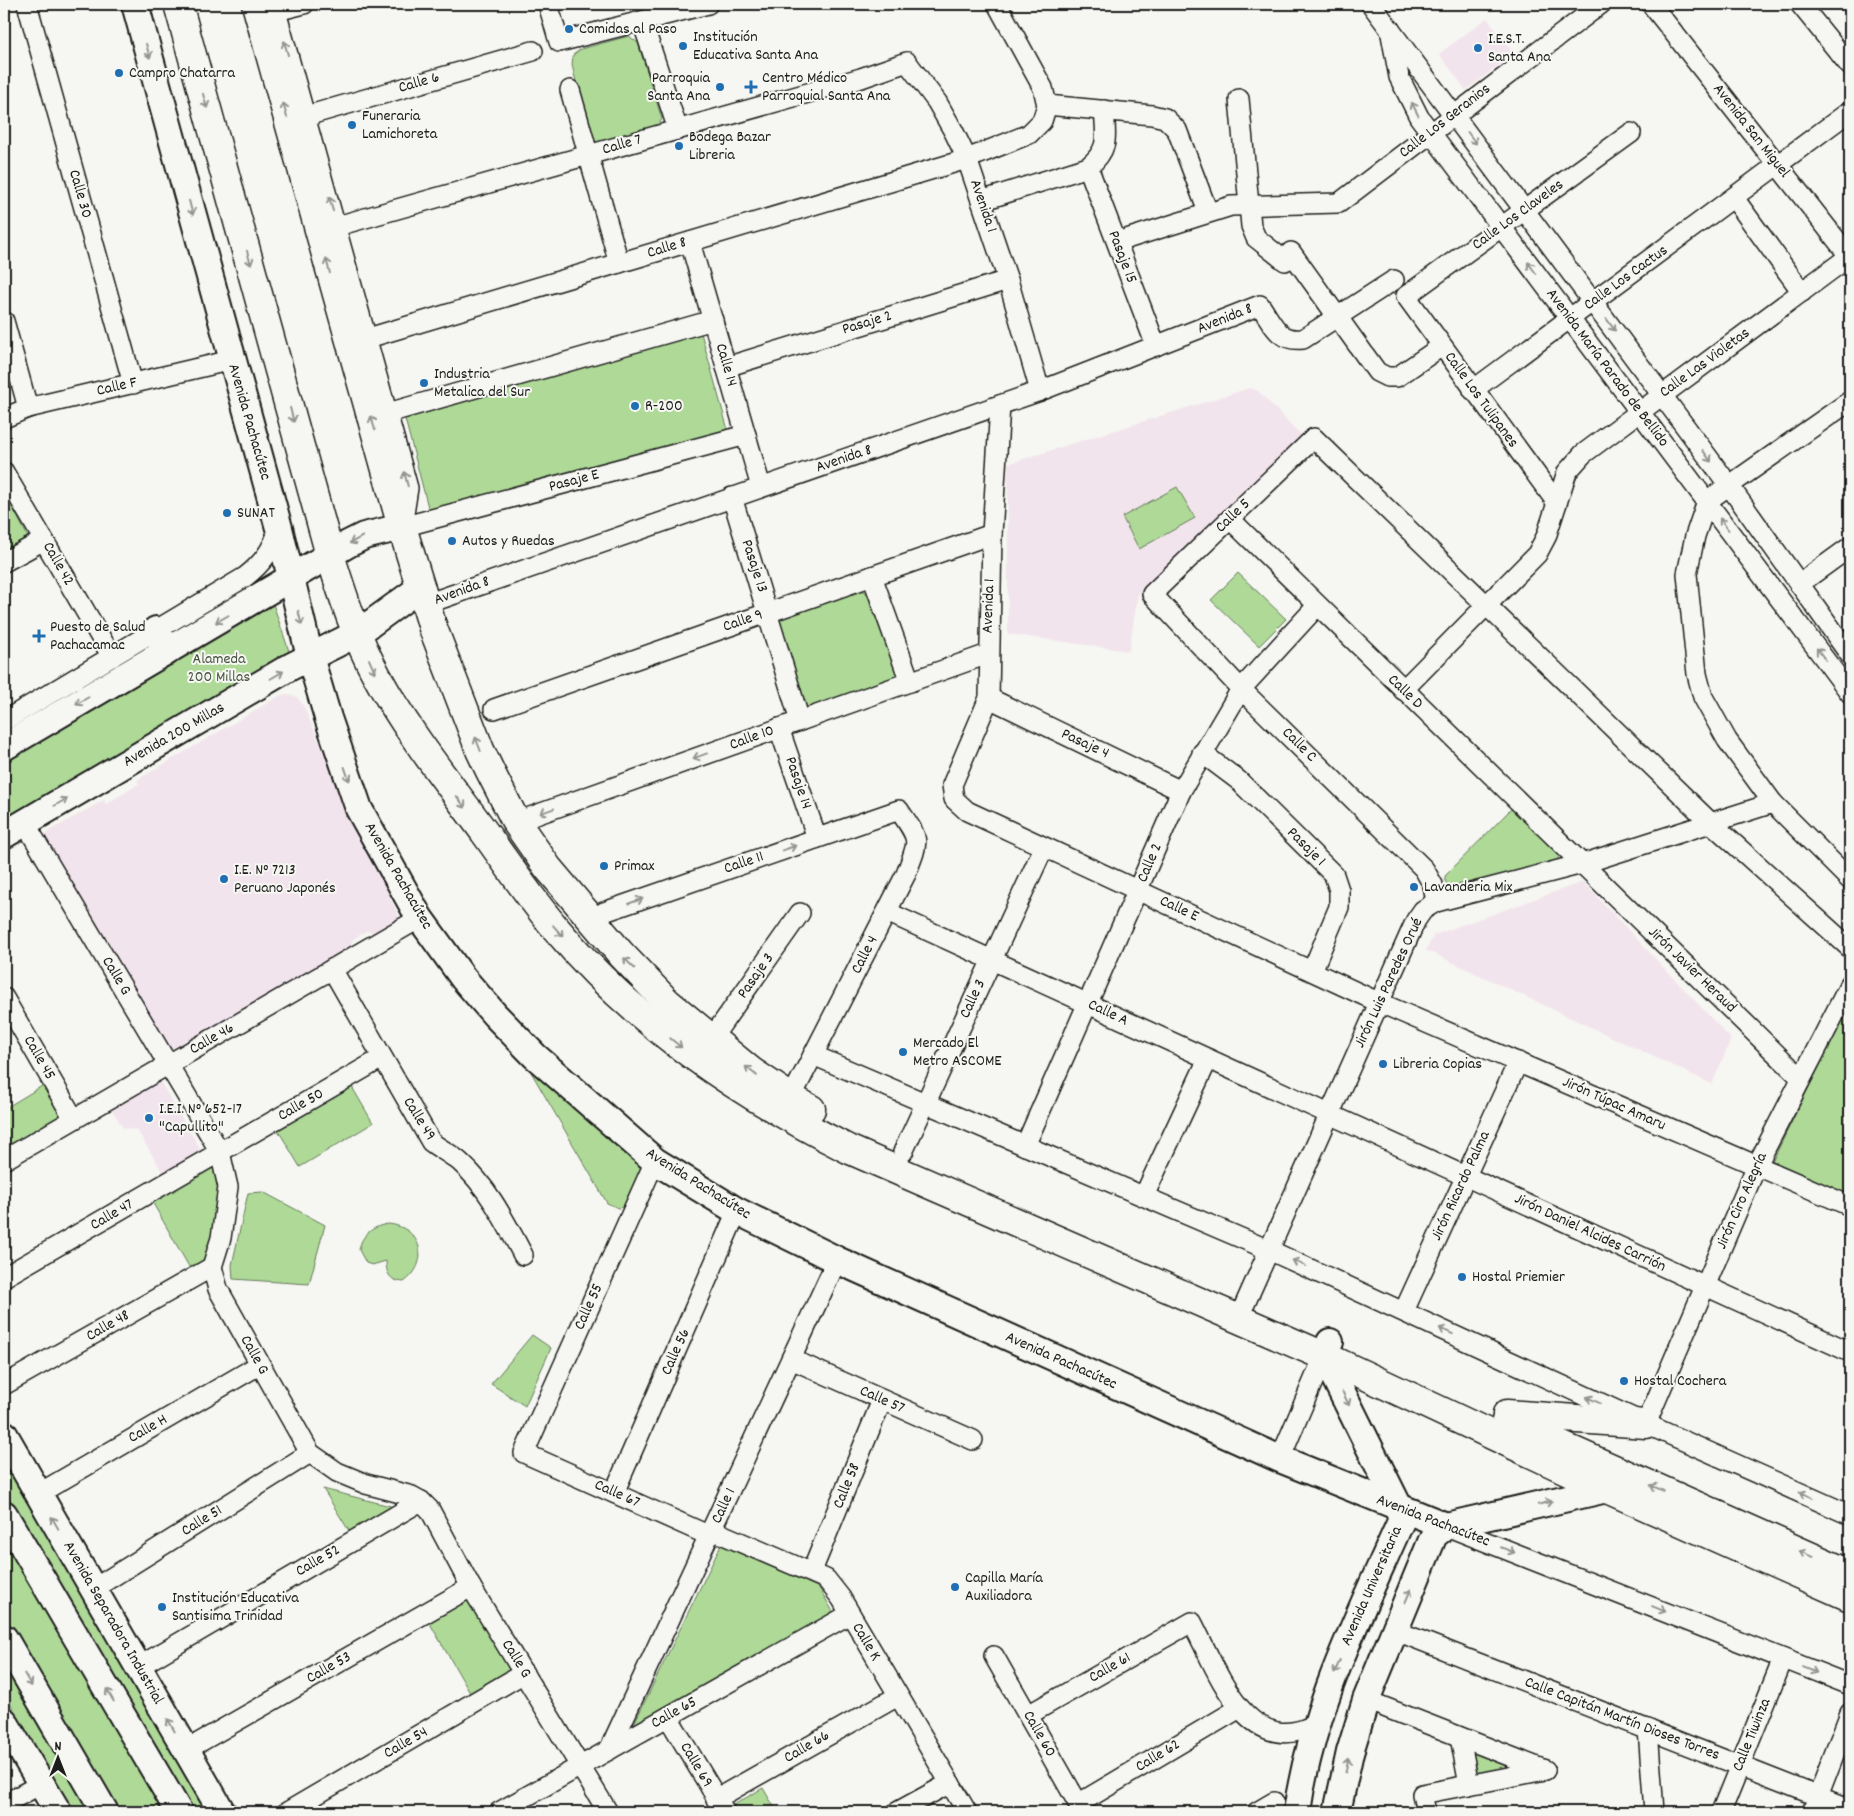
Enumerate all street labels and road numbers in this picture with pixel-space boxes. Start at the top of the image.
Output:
street label: Calle 6 [396,66,442,100]
street label: Calle Los Geranios [1394,78,1496,164]
street label: Avenida San Miguel [1707,79,1795,183]
street label: Calle 7 [600,128,644,162]
street label: Calle 30 [62,167,98,221]
street label: Calle Los Claveles [1467,174,1569,256]
street label: Avenida 1 [963,176,1003,236]
street label: Pasaje 15 [1101,227,1143,287]
street label: Calle 8 [644,231,690,265]
street label: Calle Los Cactus [1579,239,1673,316]
street label: Avenida María Parado de Bellido [1540,284,1674,452]
street label: Avenida 8 [1194,298,1256,340]
street label: Pasaje 2 [839,305,895,341]
street label: Calle Las Violetas [1655,322,1755,404]
street label: Calle 14 [709,341,743,389]
street label: Calle Los Tulipanes [1438,347,1524,453]
street label: Avenida Pachacútec [221,361,277,483]
street label: Calle F [94,371,140,403]
street label: Avenida 8 [813,439,875,479]
street label: Pasaje E [546,463,602,499]
street label: Calle 5 [1210,493,1256,539]
street label: Pasaje 13 [735,537,773,595]
street label: Calle 42 [36,538,80,590]
street label: Avenida 8 [431,570,493,612]
street label: Avenida 1 [977,578,1001,634]
street label: Calle 9 [720,603,766,639]
street label: Calle D [1382,669,1428,715]
street label: Avenida 200 Millas [119,696,229,773]
street label: Calle 10 [726,719,778,757]
street label: Calle C [1276,722,1322,768]
street label: Pasaje 4 [1057,723,1113,765]
street label: Pasaje 14 [778,754,818,812]
street label: Avenida Pachacútec [358,818,438,934]
street label: Pasaje 1 [1281,822,1331,872]
street label: Calle 2 [1131,840,1169,886]
street label: Calle 11 [721,845,767,881]
street label: Calle E [1156,890,1203,928]
street label: Jirón Luis Paredes Orué [1349,914,1429,1052]
street label: Jirón Javier Heraud [1642,922,1742,1018]
street label: Calle 4 [846,932,884,978]
street label: Pasaje 3 [732,949,780,1003]
street label: Calle G [95,952,137,1000]
street label: Calle 3 [954,976,992,1022]
street label: Calle A [1084,994,1132,1033]
street label: Calle 46 [185,1017,239,1061]
street label: Calle 45 [17,1032,61,1084]
street label: Jirón Túpac Amaru [1559,1071,1670,1137]
street label: Calle 50 [274,1083,328,1127]
street label: Calle 49 [397,1093,441,1145]
street label: Jirón Ricardo Palma [1425,1127,1497,1245]
street label: Avenida Pachacútec [641,1142,755,1226]
street label: Jirón Ciro Alegría [1710,1149,1774,1253]
street label: Jirón Daniel Alcides Carrión [1510,1188,1670,1278]
street label: Calle 47 [86,1193,138,1237]
street label: Calle 55 [569,1280,609,1334]
street label: Calle 48 [82,1304,134,1348]
street label: Calle 56 [656,1325,697,1379]
street label: Avenida Pachacútec [1001,1326,1121,1396]
street label: Calle G [234,1331,274,1379]
street label: Calle 57 [856,1380,908,1420]
street label: Calle H [124,1409,172,1449]
street label: Calle 58 [827,1460,867,1512]
street label: Calle 67 [591,1474,643,1514]
street label: Calle 1 [706,1484,742,1528]
street label: Avenida Pachacútec [1373,1489,1493,1553]
street label: Calle 51 [177,1499,227,1543]
street label: Avenida Universitaria [1335,1522,1409,1649]
street label: Avenida Separadora Industrial [57,1537,169,1709]
street label: Calle 52 [291,1539,345,1583]
street label: Calle K [846,1618,886,1666]
street label: Calle G [495,1635,537,1683]
street label: Calle 53 [302,1646,356,1690]
street label: Calle 61 [1085,1647,1135,1689]
street label: Calle Capitán Martín Dioses Torres [1521,1671,1723,1767]
street label: Calle 65 [647,1691,701,1735]
street label: Calle Tiwinza [1727,1694,1777,1775]
street label: Calle 60 [1016,1706,1062,1762]
street label: Calle 54 [380,1721,432,1765]
street label: Calle 66 [780,1725,834,1769]
street label: Calle 62 [1131,1734,1185,1778]
street label: Calle 69 [674,1738,718,1792]

